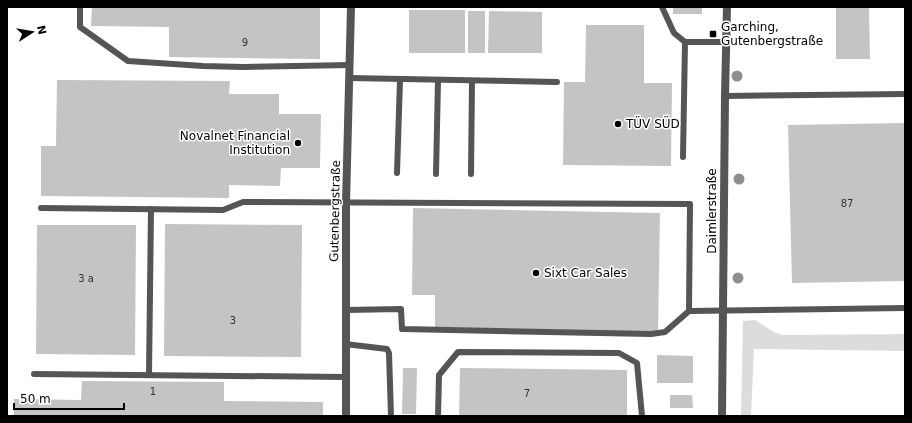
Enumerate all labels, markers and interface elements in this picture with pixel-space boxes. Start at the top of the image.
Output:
north arrow [12,12,52,52]
place label: Garching, Gutenbergstraße [721,20,823,48]
text: N [34,24,49,36]
marker: Garching, Gutenbergstraße [708,29,718,39]
house number: 9 [242,37,248,48]
place label: TÜV SÜD [625,115,680,131]
marker: TÜV SÜD [613,119,623,129]
place label: Novalnet Financial Institution [180,129,290,157]
marker: Novalnet Financial Institution [293,138,303,148]
street label: Gutenbergstraße [327,160,343,262]
street label: Daimlerstraße [705,168,719,254]
house number: 87 [841,198,853,209]
place label: Sixt Car Sales [544,266,627,280]
marker: Sixt Car Sales [531,268,541,278]
house number: 3 a [78,273,94,284]
house number: 3 [230,315,236,326]
scale bar [14,385,124,411]
house number: 1 [150,386,156,397]
house number: 7 [524,388,530,399]
text: 50 m [20,392,51,406]

